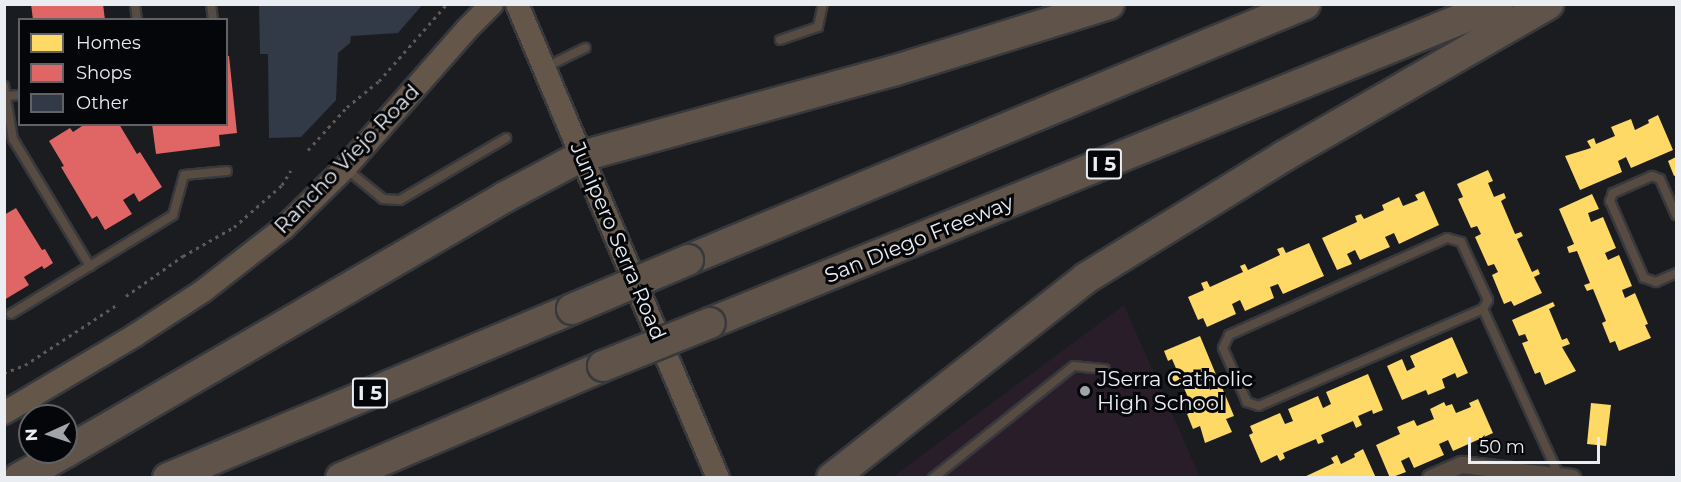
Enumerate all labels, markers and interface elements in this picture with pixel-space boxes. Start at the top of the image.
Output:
legend [18,18,228,126]
text: Homes [76,32,141,54]
text: Shops [76,62,132,84]
street label: Rancho Viejo Road [269,79,425,239]
text: Other [76,92,129,114]
street label: Junipero Serra Road [565,138,671,344]
road number: I 5 [1084,147,1124,181]
street label: San Diego Freeway [821,190,1017,288]
place label: JSerra Catholic High School [1097,366,1253,416]
road number: I 5 [350,376,389,410]
marker: JSerra Catholic High School [1078,384,1092,398]
north arrow [18,404,78,464]
scale bar [1471,425,1603,463]
text: N [22,428,41,442]
text: 50 m [1479,436,1525,458]

